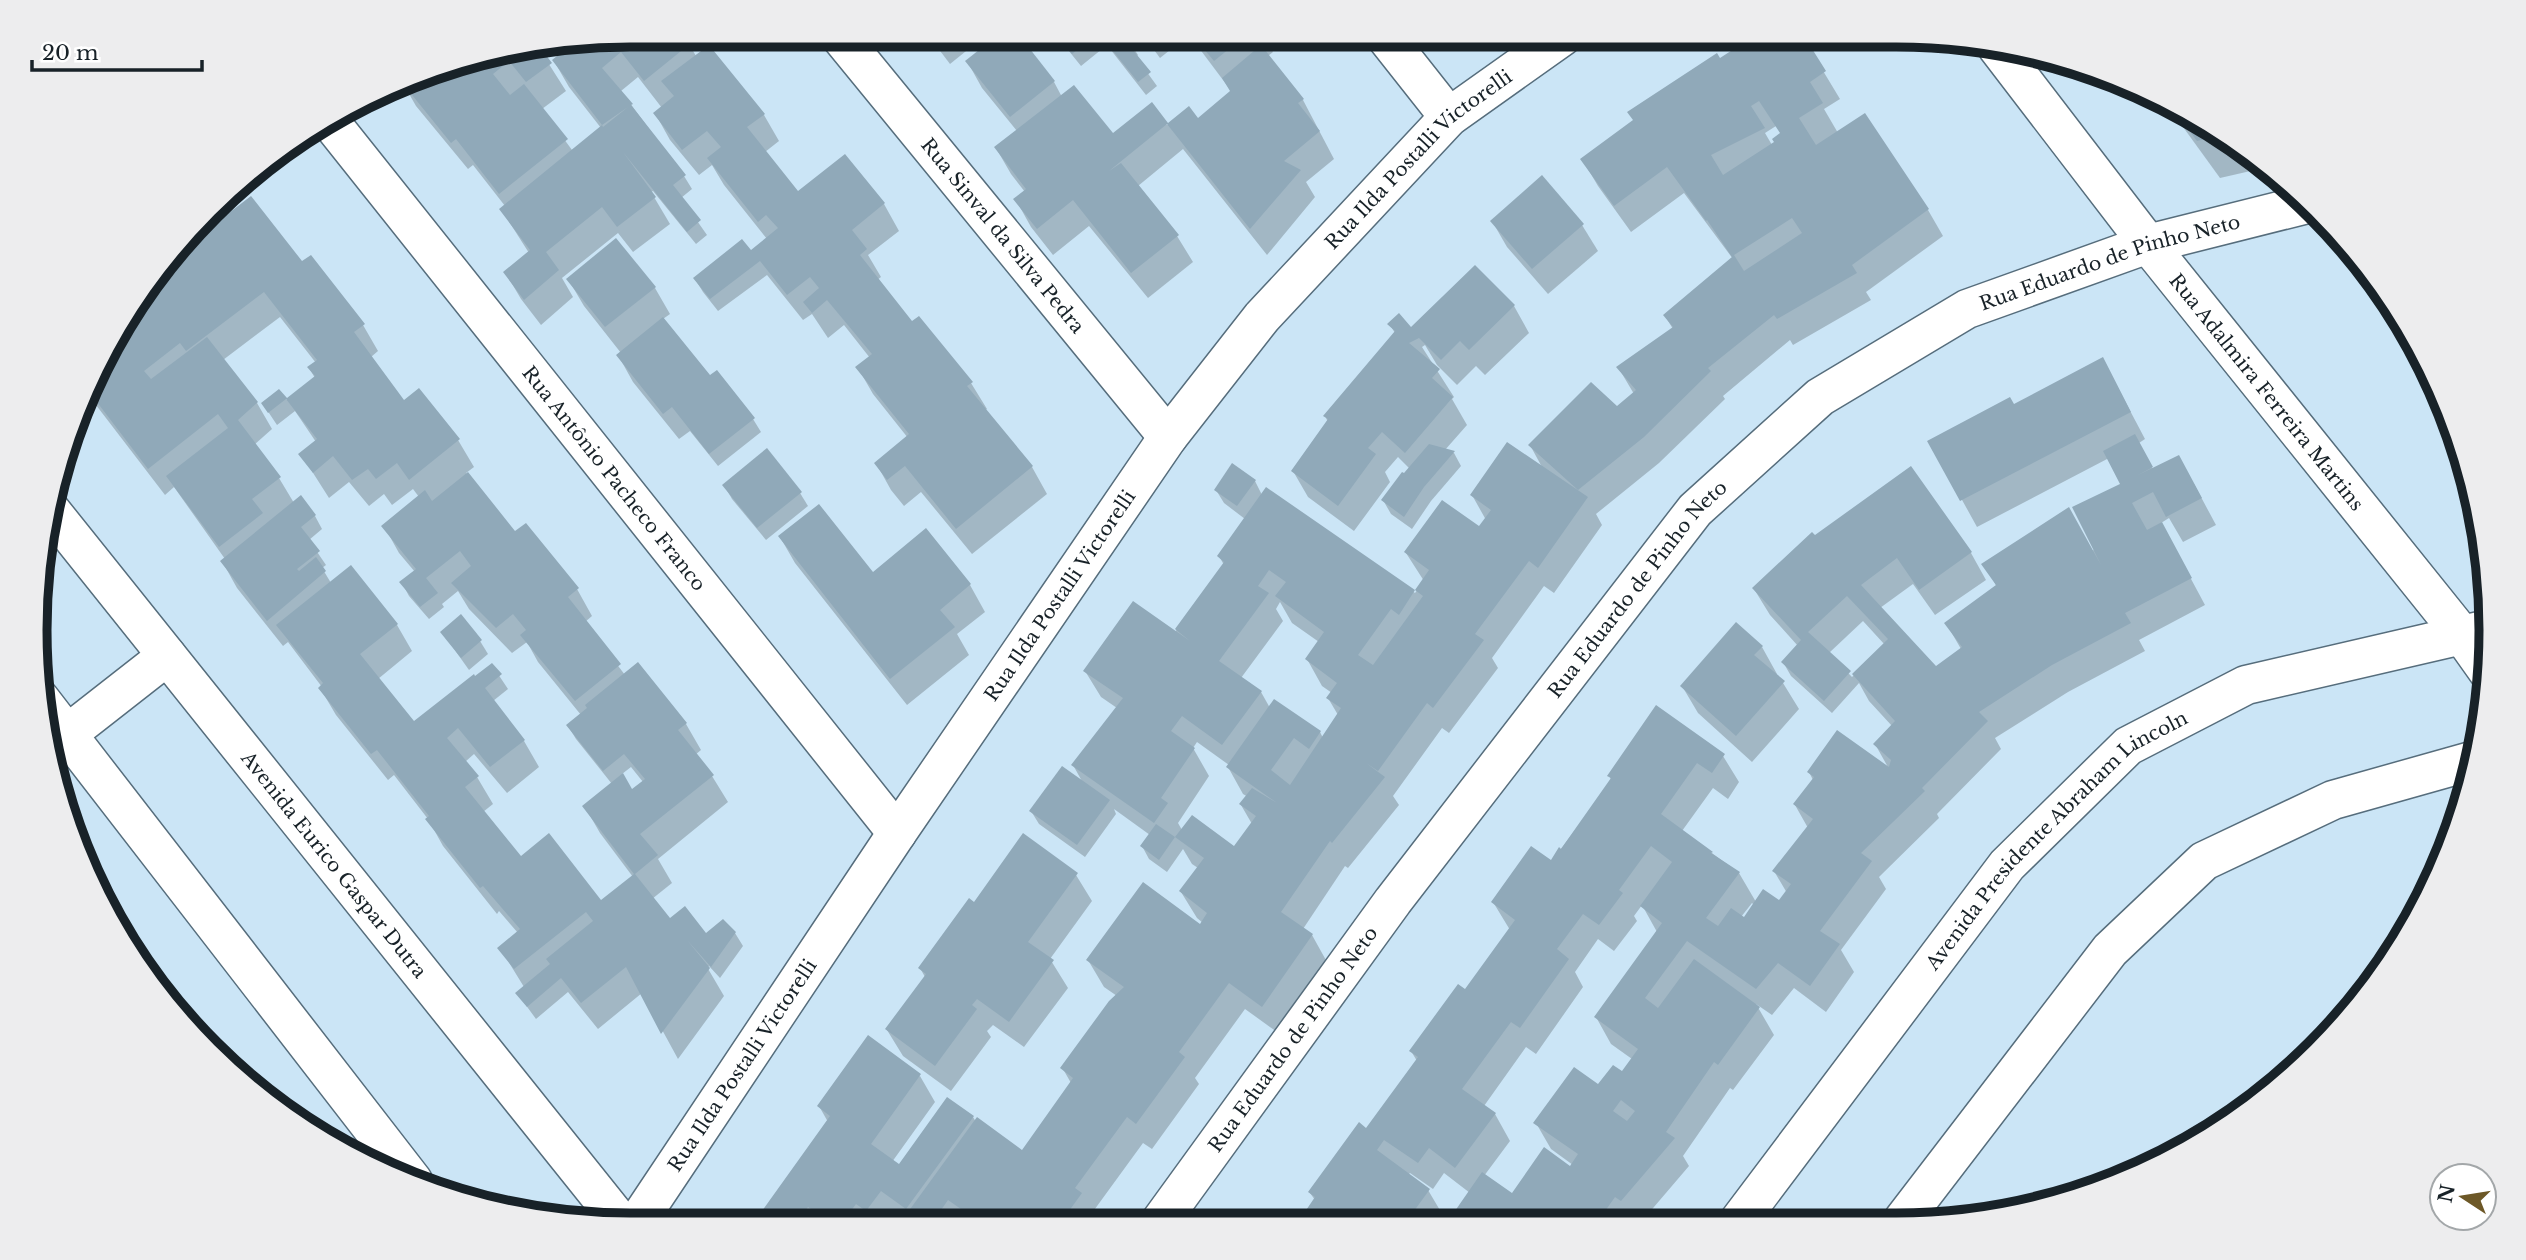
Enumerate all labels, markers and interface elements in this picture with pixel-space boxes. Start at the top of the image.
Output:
scale bar [32,28,201,72]
text: 20 m [42,40,99,66]
street label: Rua Ilda Postalli Victorelli [1320,65,1517,254]
street label: Rua Sinval da Silva Pedra [916,134,1089,338]
street label: Rua Eduardo de Pinho Neto [1976,210,2243,316]
street label: Rua Adalmira Ferreira Martins [2164,269,2368,515]
street label: Rua Antônio Pacheco Franco [517,361,711,596]
street label: Rua Eduardo de Pinho Neto [1543,476,1732,703]
street label: Rua Ilda Postalli Victorelli [980,485,1141,706]
street label: Avenida Presidente Abraham Lincoln [1921,706,2191,975]
street label: Avenida Eurico Gaspar Dutra [236,746,432,983]
street label: Rua Eduardo de Pinho Neto [1204,922,1383,1157]
street label: Rua Ilda Postalli Victorelli [663,954,822,1176]
north arrow [2428,1162,2498,1232]
text: N [2434,1182,2460,1205]

